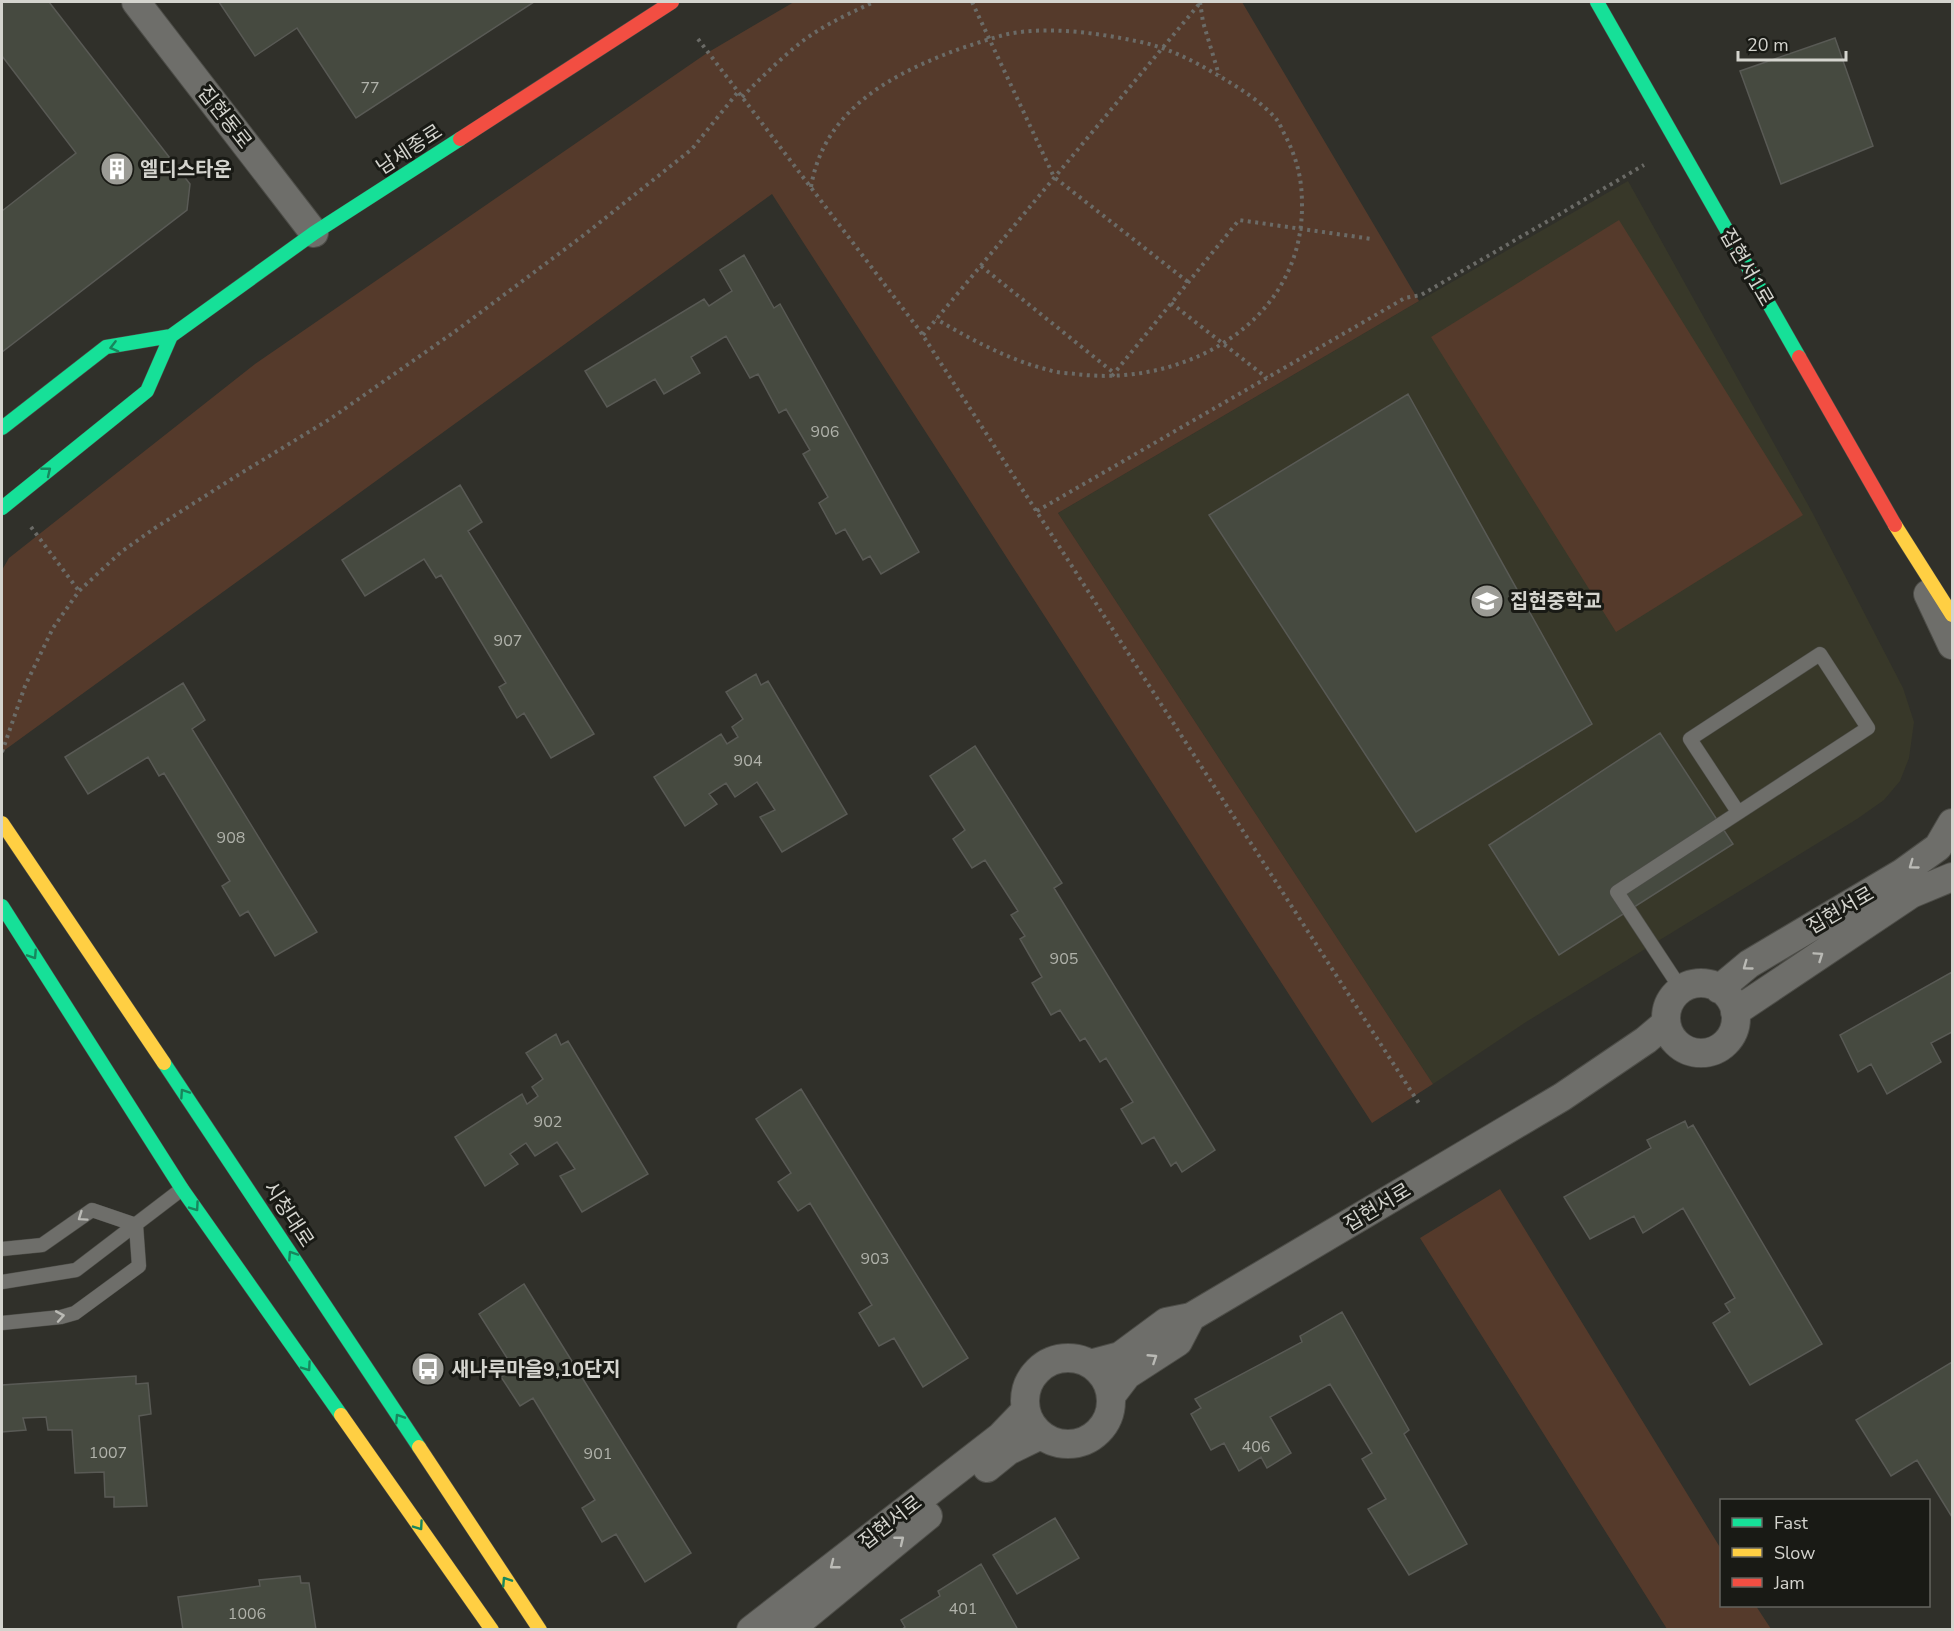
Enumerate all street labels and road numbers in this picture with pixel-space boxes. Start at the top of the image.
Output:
street label: 집현동로 [191,80,258,155]
street label: 남세종로 [371,118,447,181]
street label: 집현서1로 [1713,223,1780,311]
street label: 집현서로 [1802,880,1879,941]
street label: 시청대로 [257,1176,320,1252]
street label: 집현서로 [1339,1177,1416,1238]
street label: 집현서로 [853,1489,928,1556]

